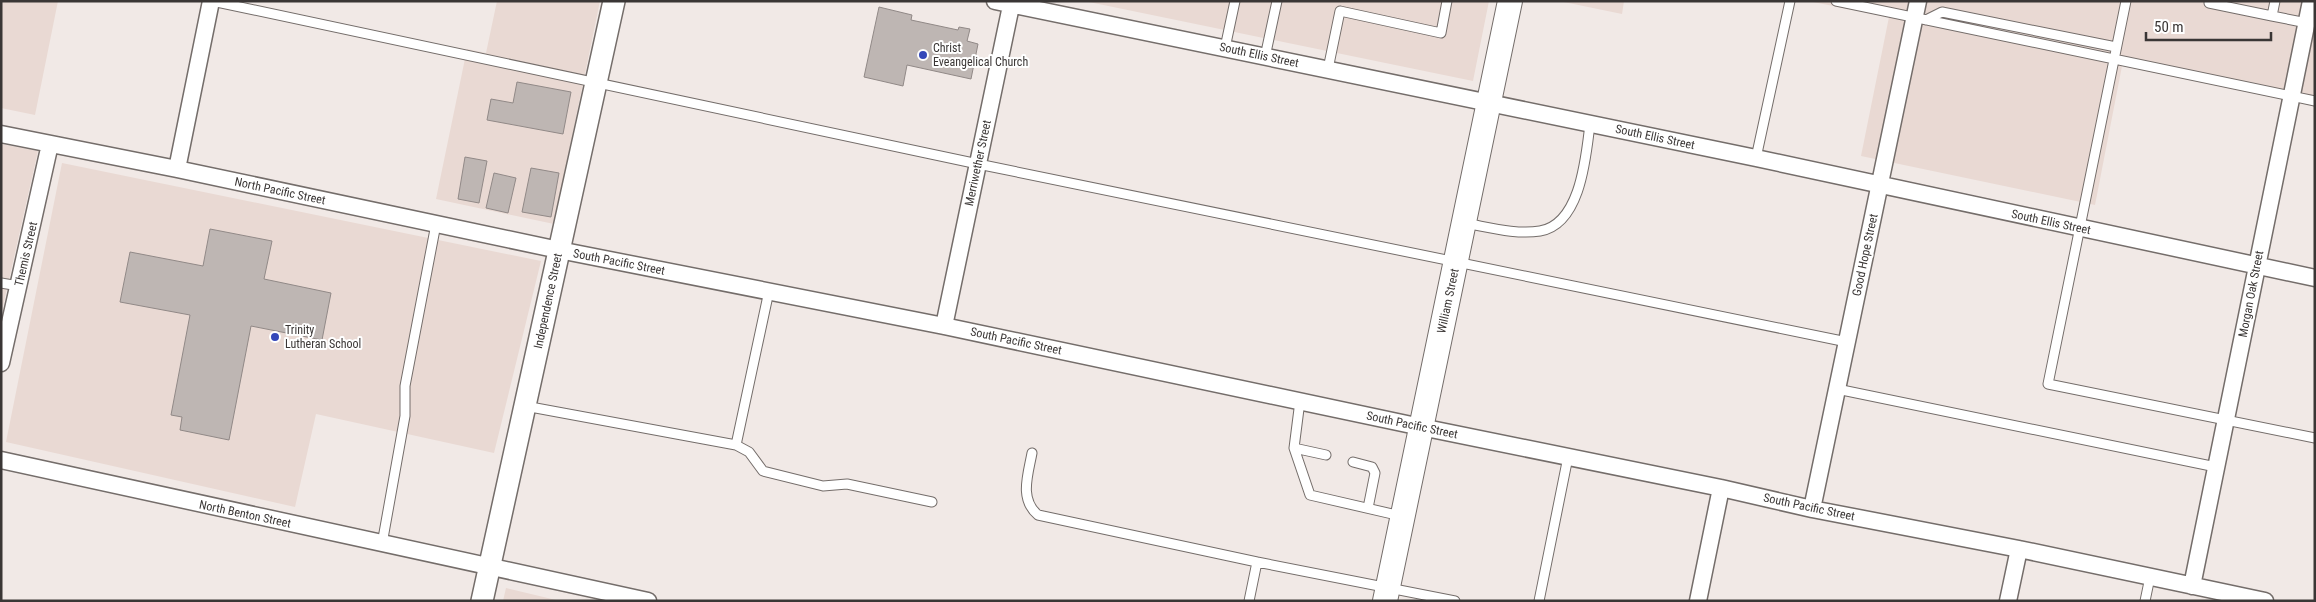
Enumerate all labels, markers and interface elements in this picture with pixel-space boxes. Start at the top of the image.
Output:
scale bar [2146,10,2271,42]
text: 50 m [2154,18,2184,36]
street label: South Ellis Street [1218,40,1300,70]
place label: Christ Eveangelical Church [933,41,1028,69]
marker: Christ Eveangelical Church [917,49,929,61]
street label: Merriwether Street [962,118,994,207]
street label: South Ellis Street [1614,122,1696,152]
street label: North Pacific Street [233,175,327,208]
street label: South Ellis Street [2010,207,2092,237]
street label: Good Hope Street [1849,212,1881,297]
street label: Themis Street [12,220,40,288]
street label: South Pacific Street [572,246,666,278]
street label: Morgan Oak Street [2236,249,2266,339]
street label: Independence Street [531,252,565,350]
street label: William Street [1434,267,1462,335]
place label: Trinity Lutheran School [285,323,361,351]
street label: South Pacific Street [969,324,1063,358]
marker: Trinity Lutheran School [269,331,281,343]
street label: South Pacific Street [1365,408,1459,442]
street label: South Pacific Street [1762,490,1856,524]
street label: North Benton Street [198,497,293,531]

